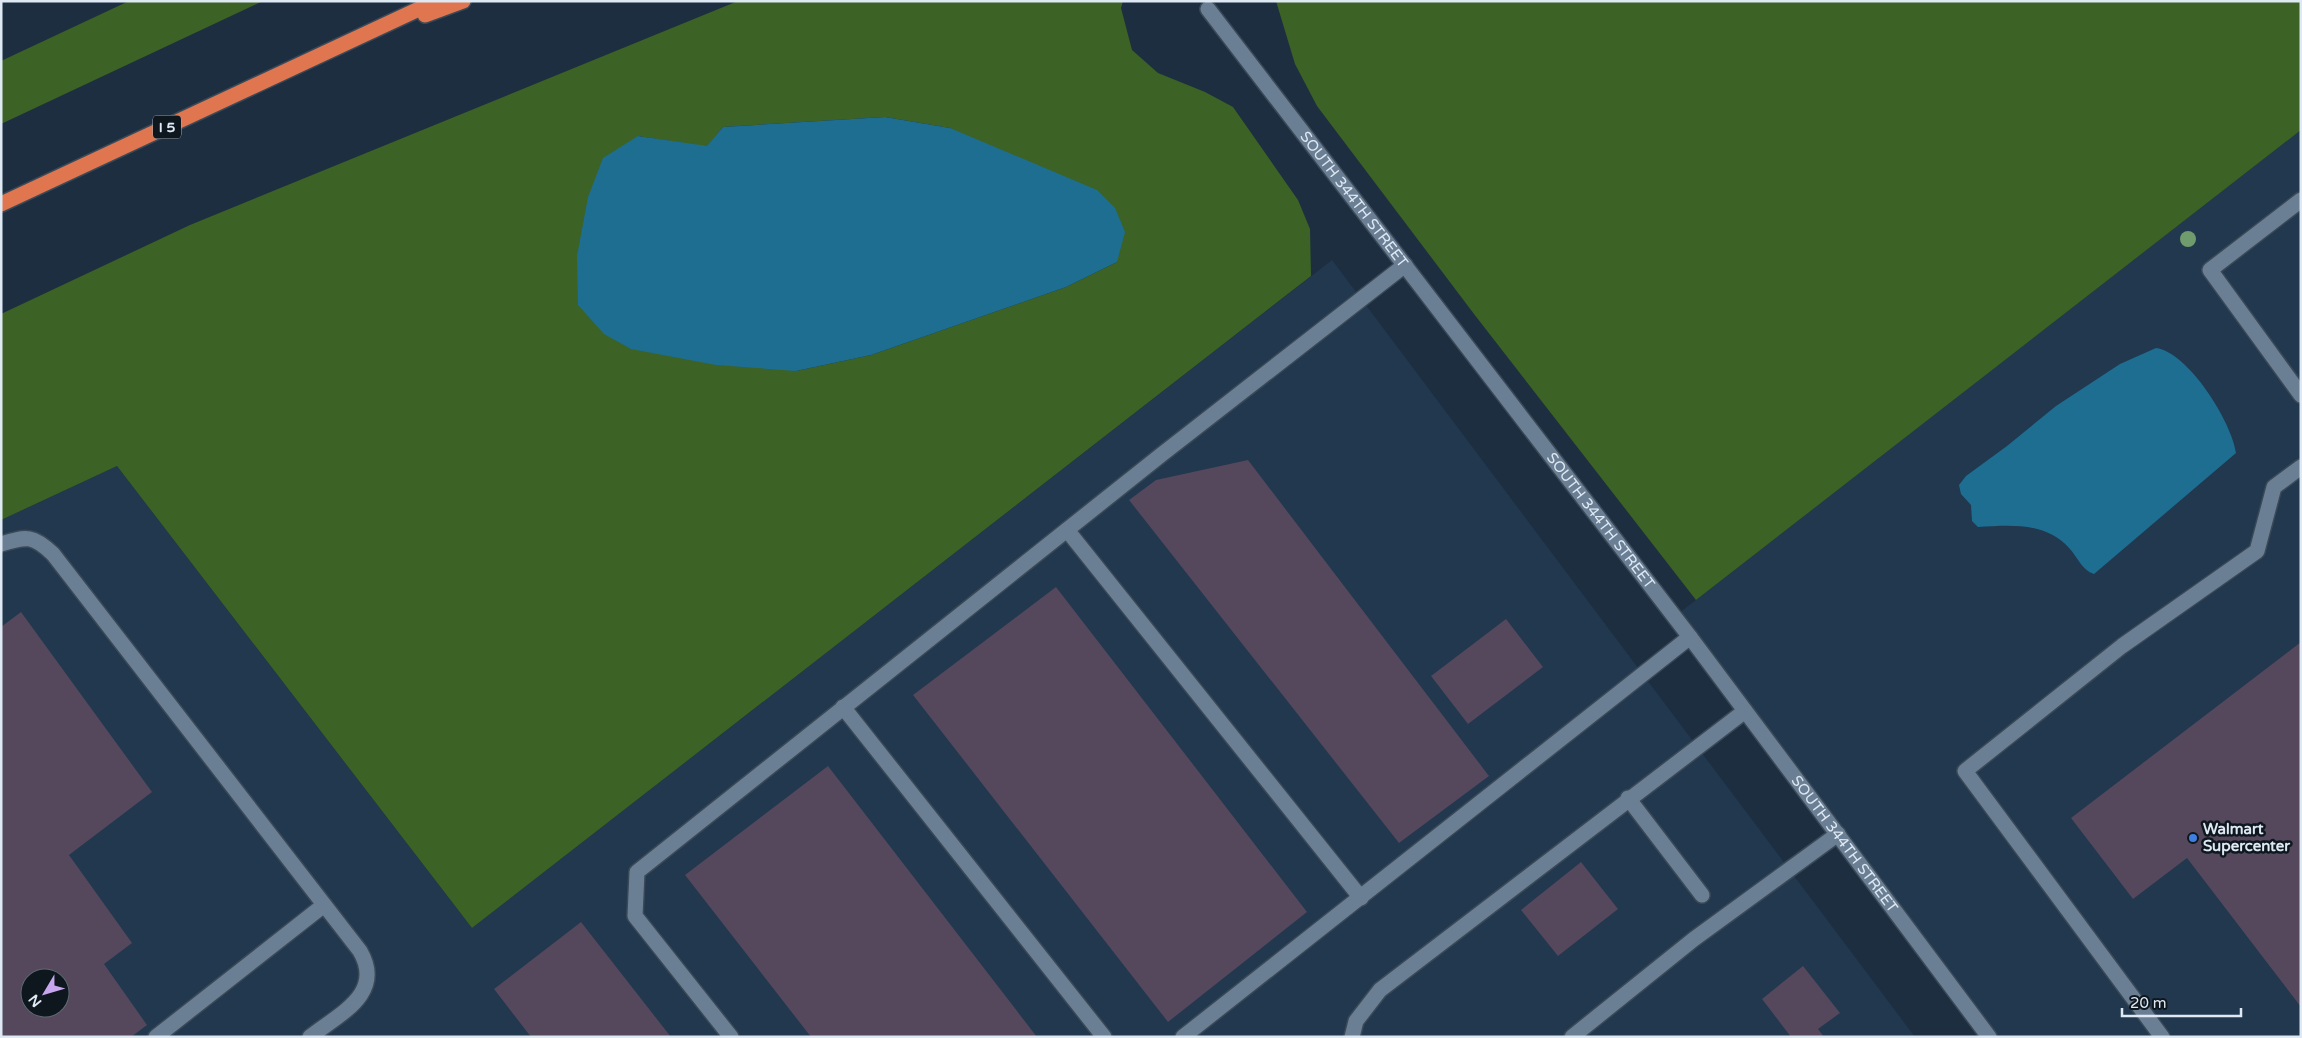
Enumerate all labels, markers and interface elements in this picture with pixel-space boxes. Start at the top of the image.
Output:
road number: I 5 [153,115,181,138]
street label: SOUTH 344TH STREET [1296,128,1412,271]
street label: SOUTH 344TH STREET [1543,449,1659,592]
street label: SOUTH 344TH STREET [1788,772,1902,916]
place label: Walmart Supercenter [2203,820,2290,856]
marker: Walmart Supercenter [2187,832,2199,844]
north arrow [20,968,70,1018]
scale bar [2122,986,2241,1018]
text: N [25,991,45,1010]
text: 20 m [2130,994,2167,1012]

